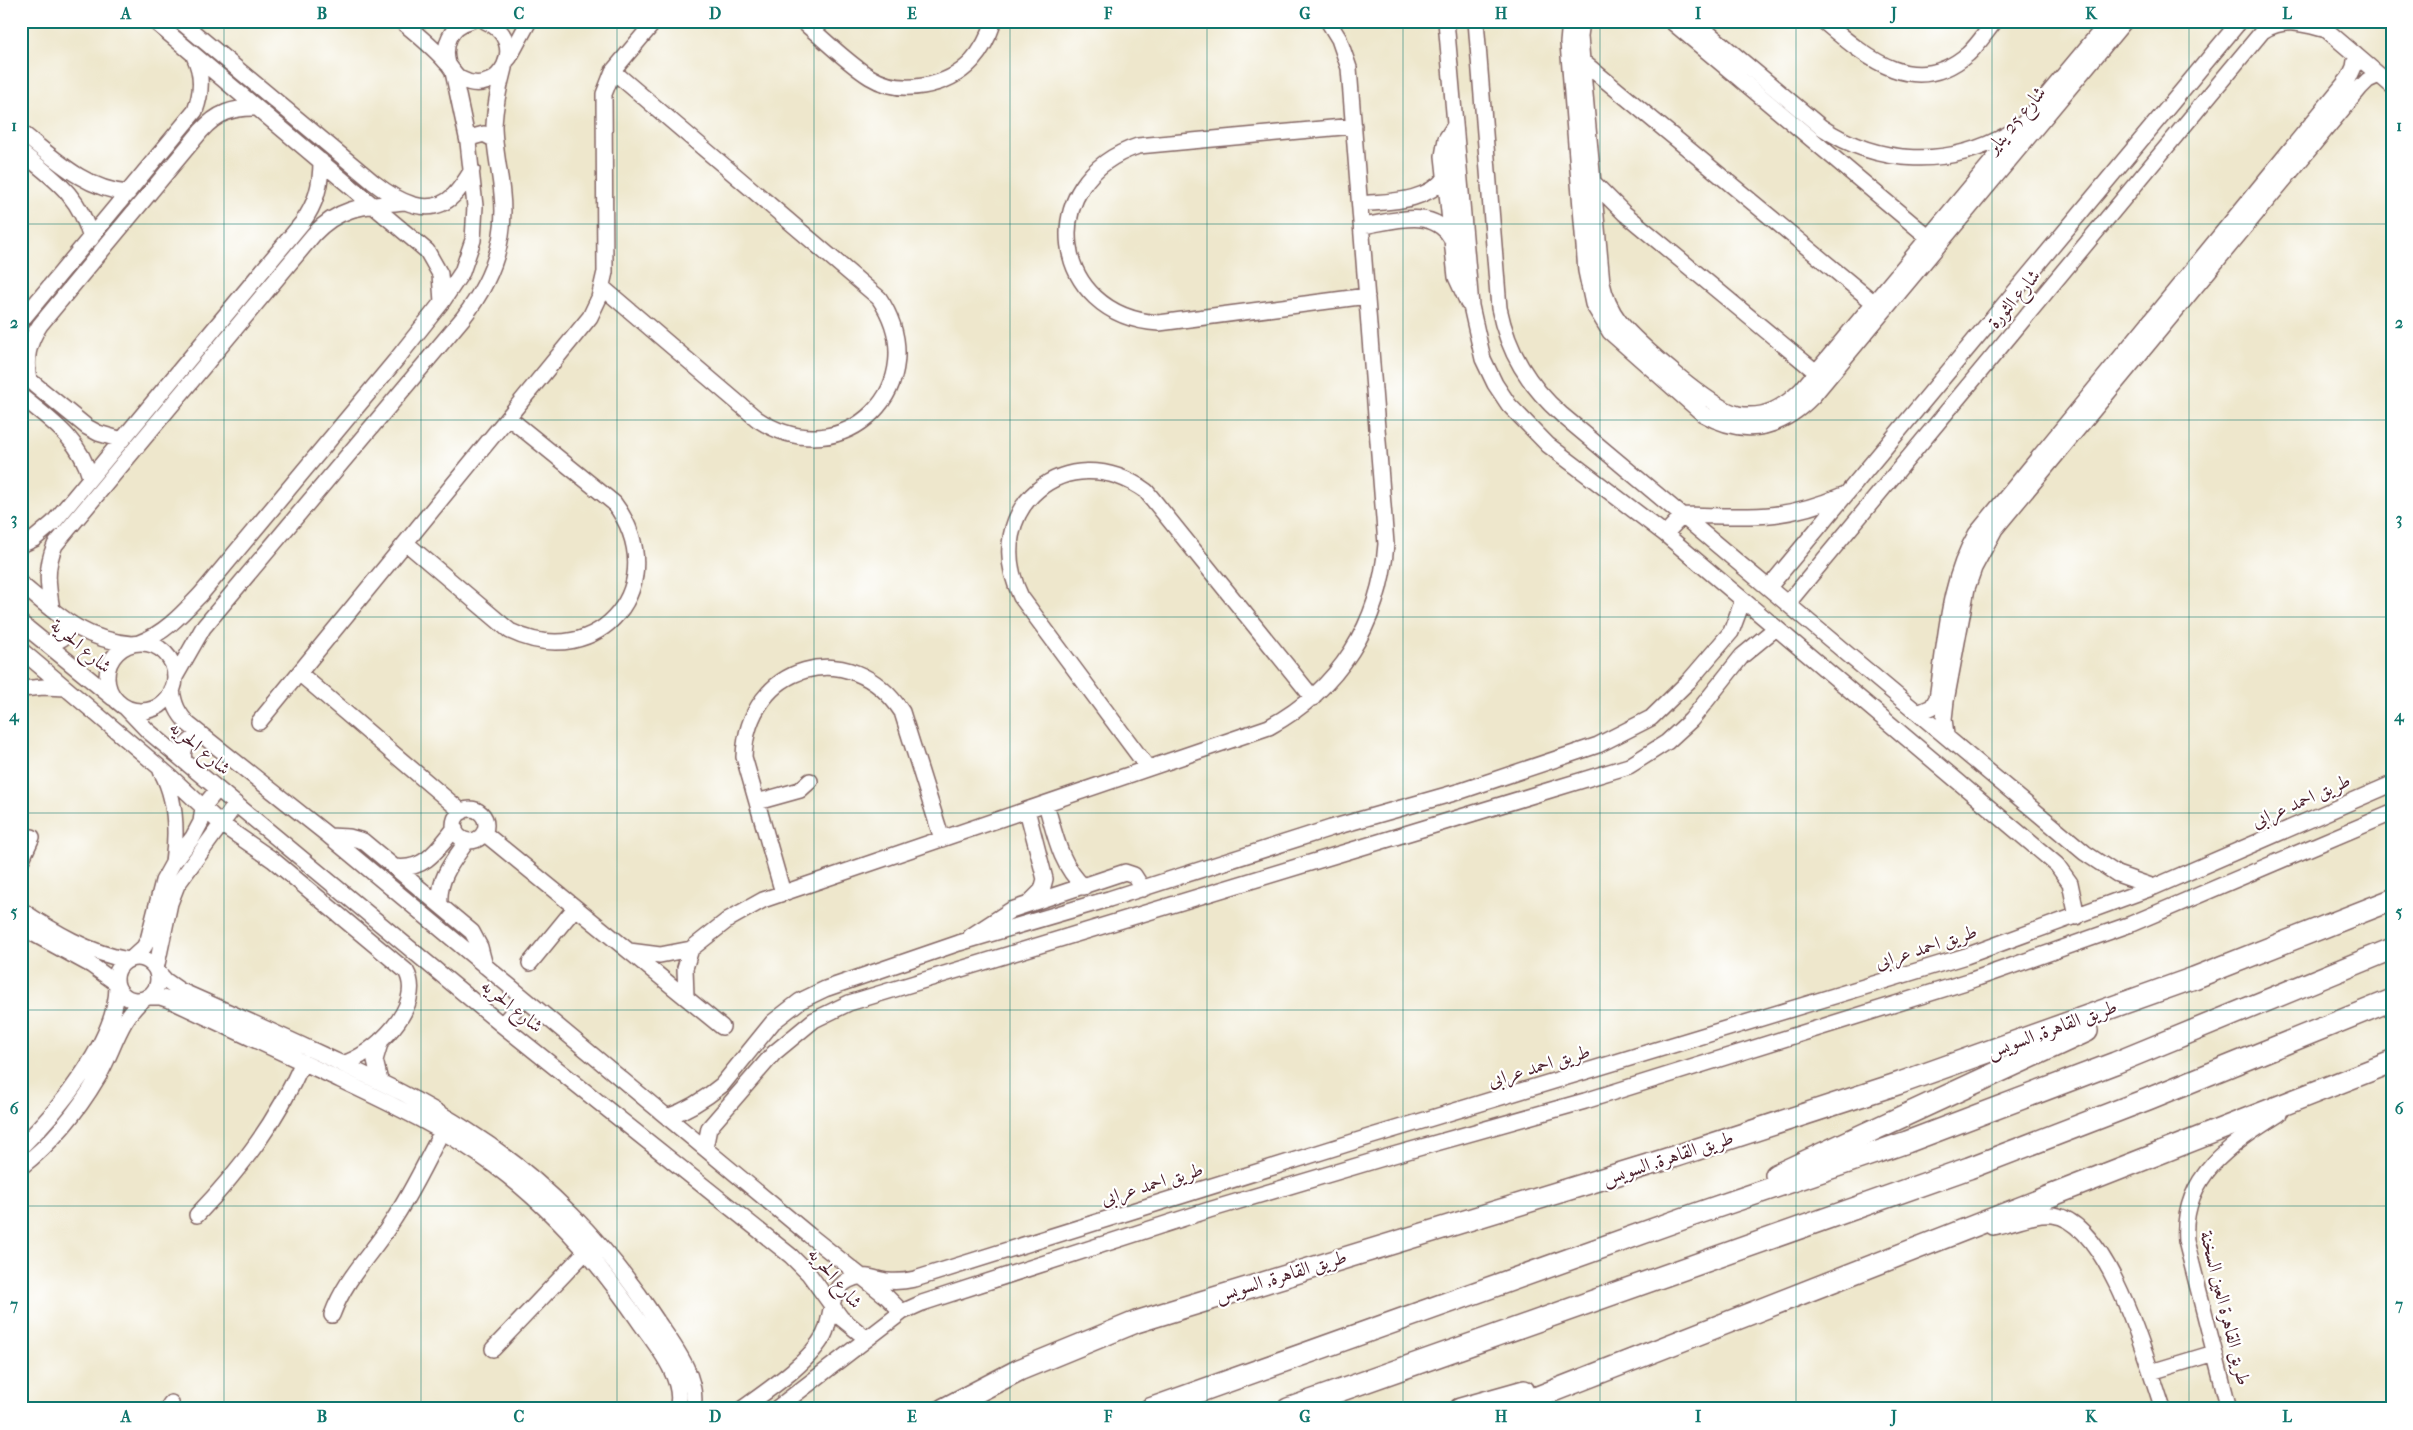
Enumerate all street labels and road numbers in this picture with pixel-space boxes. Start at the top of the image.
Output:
street label: شارع 25 يناير [1980,82,2054,162]
street label: شارع الثورة [1983,265,2048,336]
street label: شارع الحرية [43,614,116,681]
street label: شارع الحريه [162,716,235,783]
street label: طريق احمد عرابى [2248,769,2355,835]
street label: طريق احمد عرابى [1872,920,1981,977]
street label: شارع الحريه [474,975,547,1041]
street label: طريق القاهرة, السويس [1984,995,2121,1065]
street label: طريق احمد عرابى [1485,1040,1594,1095]
street label: طريق القاهرة, السويس [1600,1126,1737,1191]
street label: طريق احمد عرابى [1098,1158,1207,1213]
street label: طريق القاهرة العين السخنة [2194,1228,2255,1388]
street label: شارع الحريه [800,1243,867,1316]
street label: طريق القاهرة, السويس [1212,1245,1350,1308]

